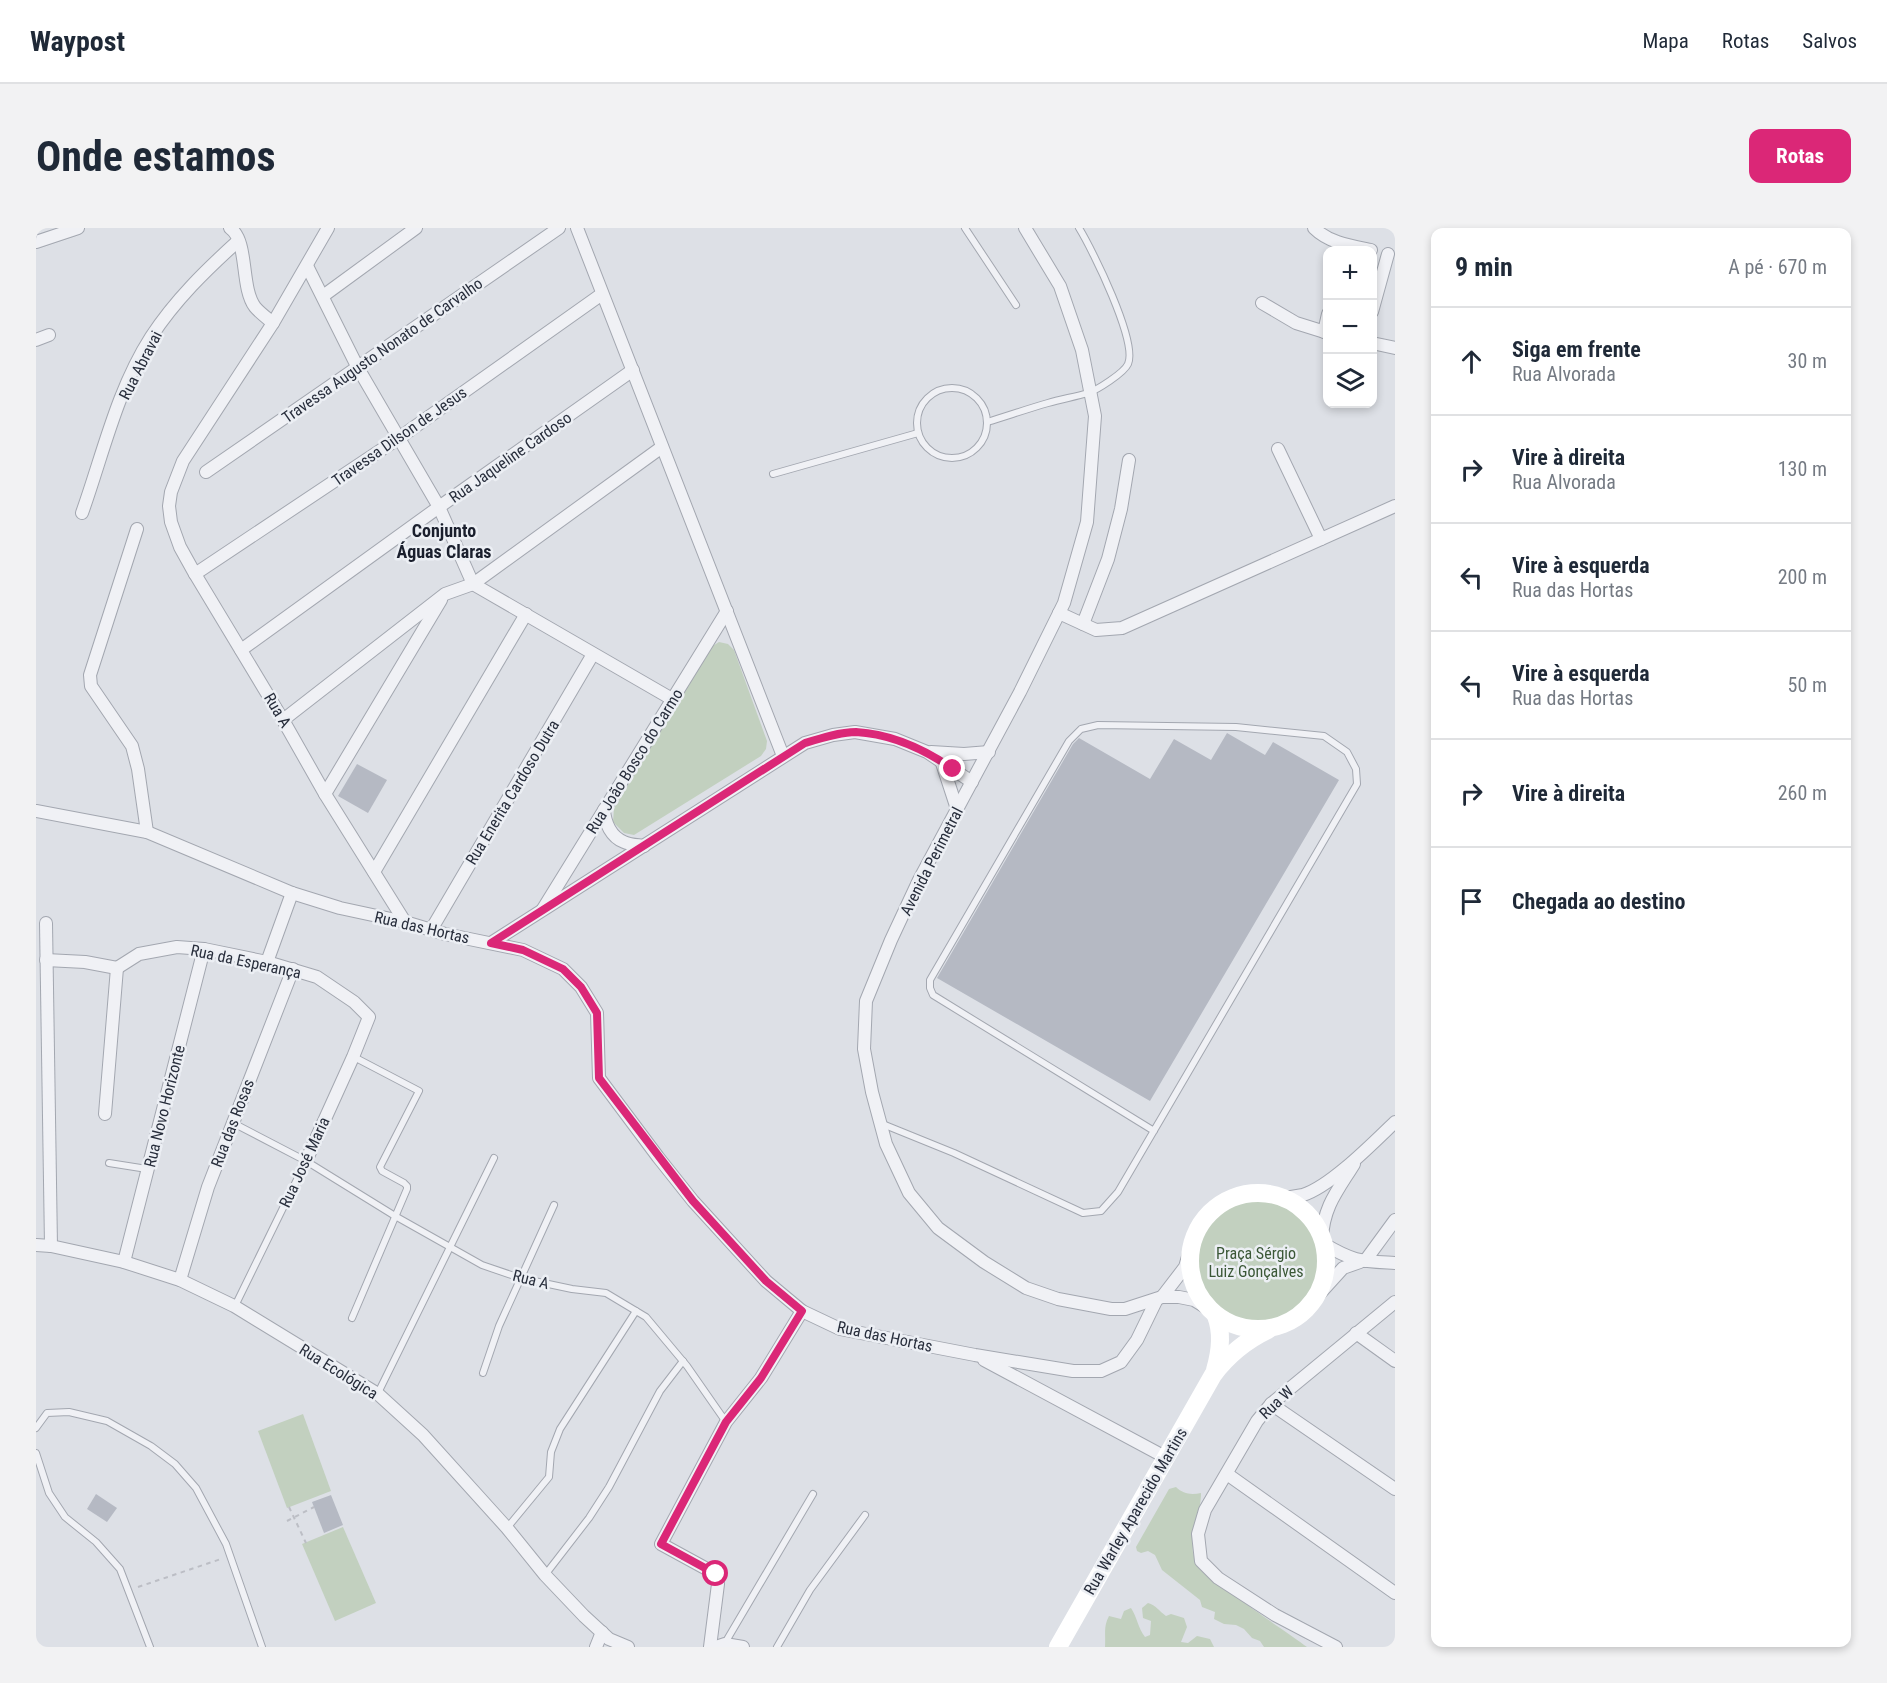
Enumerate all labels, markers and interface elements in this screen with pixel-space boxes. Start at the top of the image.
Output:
text: Waypost [30,25,125,58]
text: Mapa [1642,29,1689,53]
text: Rotas [1722,29,1769,53]
text: Salvos [1802,29,1857,53]
button: Rotas [1749,129,1851,183]
text: Onde estamos [36,132,276,181]
map controls [1323,246,1377,408]
button: + [1323,246,1377,300]
text: 9 min [1455,252,1513,282]
text: A pé · 670 m [1728,255,1827,279]
street label: Travessa Augusto Nonato de Carvalho [278,274,486,427]
button: − [1323,300,1377,354]
street label: Rua Abravai [115,328,166,403]
text: Siga em frente [1512,337,1641,362]
icon: ahead [1455,345,1488,378]
text: 30 m [1788,349,1827,373]
button: layers [1323,354,1377,408]
text: Rua Alvorada [1512,362,1616,386]
street label: Travessa Dilson de Jesus [328,383,470,490]
street label: Rua Jaqueline Cardoso [445,408,575,507]
text: Vire à direita [1512,445,1625,470]
icon: right [1455,453,1488,486]
text: 130 m [1778,457,1827,481]
text: Rua Alvorada [1512,470,1616,494]
district label: Conjunto Águas Claras [396,520,492,562]
text: Vire à esquerda [1512,553,1650,578]
icon: left [1455,561,1488,594]
text: 200 m [1778,565,1827,589]
text: Rua das Hortas [1512,578,1633,602]
text: Vire à esquerda [1512,661,1650,686]
icon: left [1455,669,1488,702]
text: 50 m [1788,673,1827,697]
street label: Rua João Bosco do Carmo [582,685,687,837]
text: Rua das Hortas [1512,686,1633,710]
street label: Rua A [260,690,295,731]
street label: Rua Enerita Cardoso Dutra [462,716,563,868]
route end [939,755,965,781]
icon: right [1455,777,1488,810]
text: Vire à direita [1512,781,1625,806]
text: 260 m [1778,781,1827,805]
street label: Avenida Perimetral [896,804,967,918]
icon: arrive [1455,885,1488,918]
text: Chegada ao destino [1512,889,1686,914]
street label: Rua das Hortas [372,907,471,948]
street label: Rua da Esperança [189,941,303,982]
street label: Rua Novo Horizonte [140,1043,189,1169]
street label: Rua das Rosas [207,1076,258,1170]
street label: Rua José Maria [275,1114,334,1211]
park label: Praça Sérgio Luiz Gonçalves [1209,1244,1303,1281]
street label: Rua A [511,1266,551,1293]
street label: Rua das Hortas [835,1317,934,1356]
street label: Rua Ecológica [296,1340,382,1403]
street label: Rua W [1255,1382,1297,1423]
street label: Rua Warley Aparecido Martins [1080,1424,1191,1598]
route start [702,1560,728,1586]

